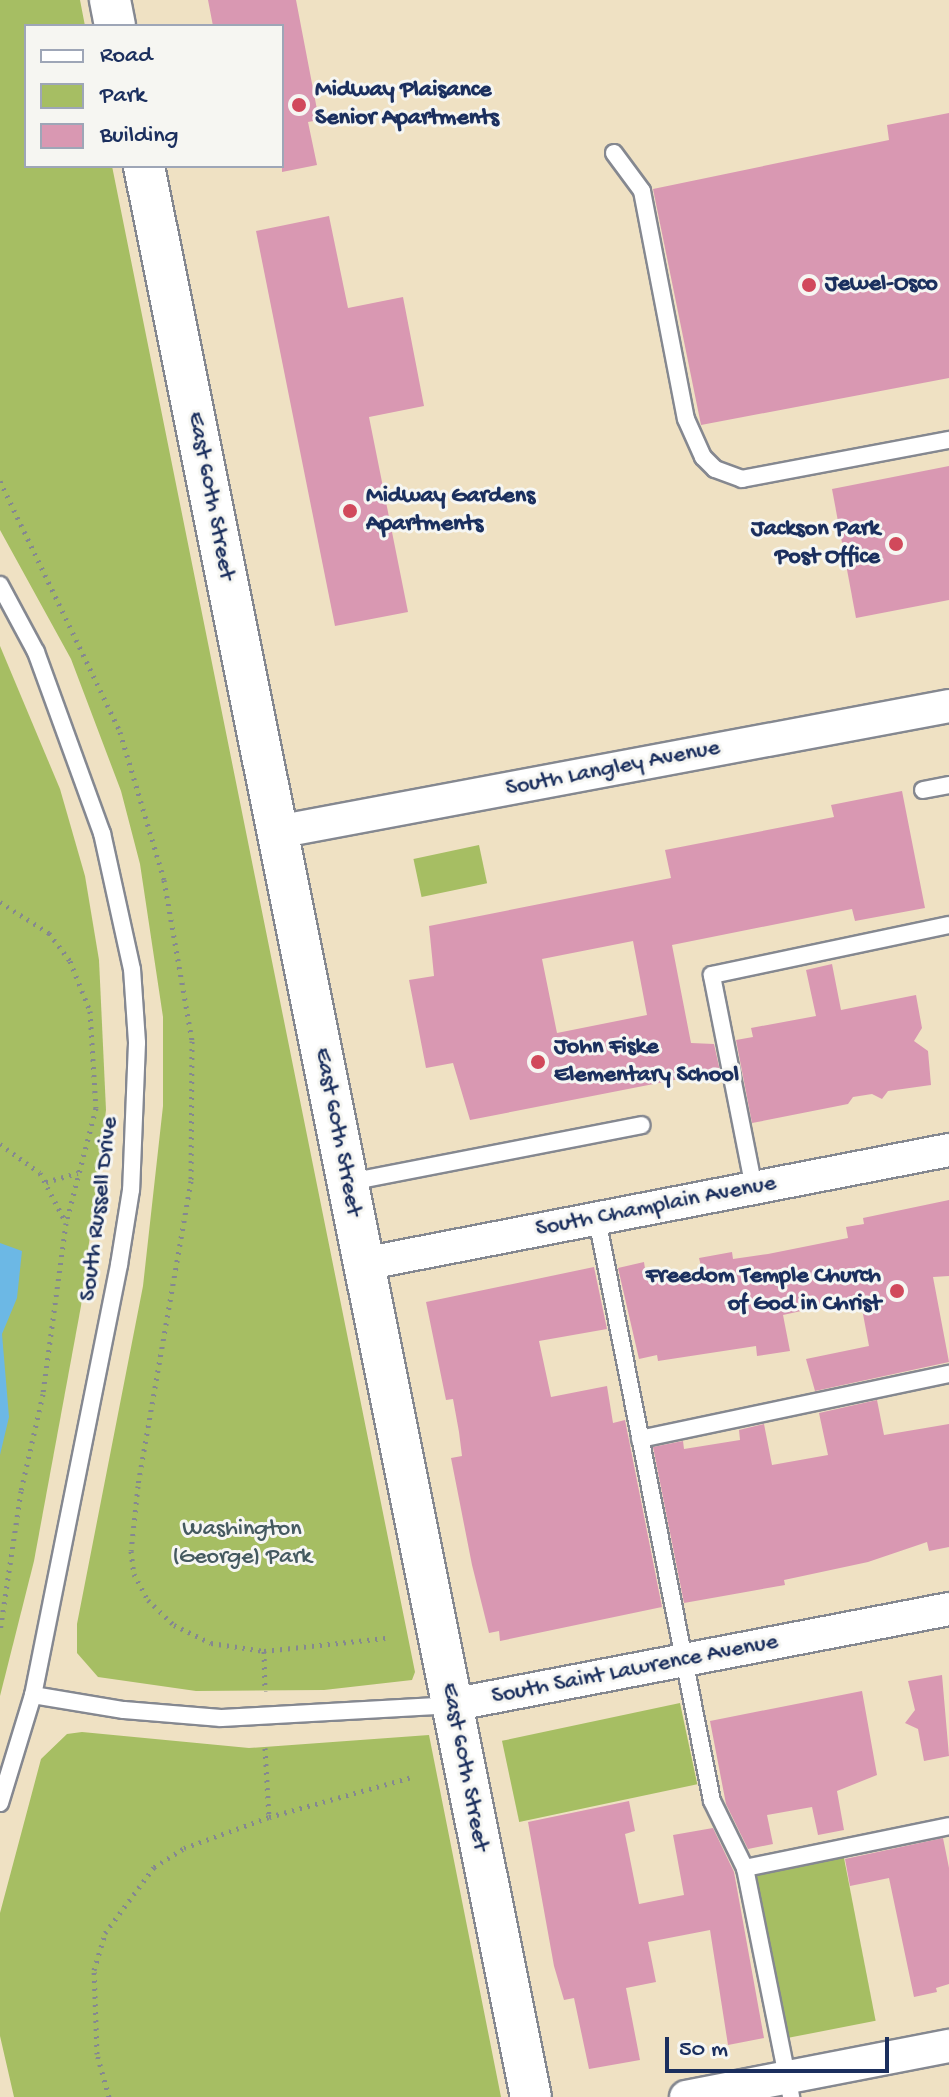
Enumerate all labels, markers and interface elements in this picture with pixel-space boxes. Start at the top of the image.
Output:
legend [24,24,284,168]
text: Road [100,42,152,71]
place label: Midway Plaisance Senior Apartments [315,77,499,133]
text: Park [100,82,146,111]
marker: Midway Plaisance Senior Apartments [290,96,308,114]
text: Building [100,122,178,151]
place label: Jewel-Osco [825,271,938,299]
marker: Jewel-Osco [800,276,818,294]
street label: East 60th Street [180,409,240,583]
place label: Midway Gardens Apartments [366,483,535,539]
marker: Midway Gardens Apartments [341,502,359,520]
place label: Jackson Park Post Office [751,516,880,572]
marker: Jackson Park Post Office [887,535,905,553]
street label: South Langley Avenue [503,734,723,804]
place label: John Fiske Elementary School [554,1034,739,1090]
street label: East 60th Street [307,1045,367,1219]
marker: John Fiske Elementary School [529,1053,547,1071]
street label: South Russell Drive [74,1115,126,1303]
street label: South Champlain Avenue [533,1170,779,1244]
place label: Freedom Temple Church of God in Christ [646,1263,881,1319]
marker: Freedom Temple Church of God in Christ [888,1282,906,1300]
park label: Washington (George) Park [172,1516,312,1572]
street label: South Saint Lawrence Avenue [489,1628,781,1712]
street label: East 60th Street [434,1680,494,1854]
scale bar [669,2021,893,2071]
text: 50 m [679,2036,728,2065]

